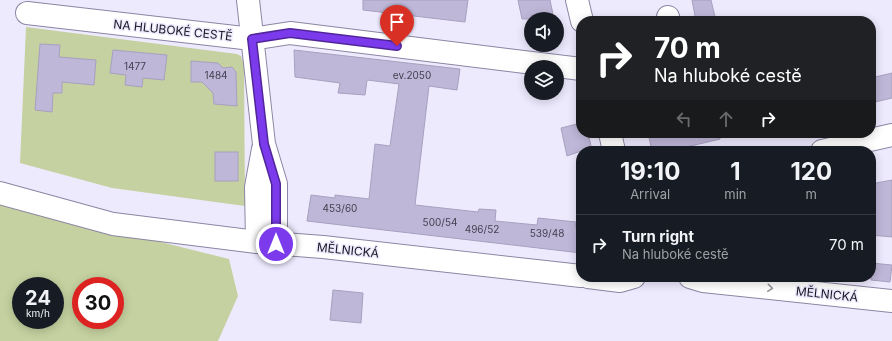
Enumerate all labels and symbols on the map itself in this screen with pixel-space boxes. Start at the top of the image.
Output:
pin [380,5,414,46]
street label: NA HLUBOKÉ CESTĚ [113,16,233,44]
house number: 1477 [124,60,146,72]
house number: 1484 [204,69,228,81]
house number: ev.2050 [393,69,431,81]
house number: 453/60 [323,202,357,214]
house number: 500/54 [423,216,457,228]
position arrow [255,223,297,265]
house number: 496/52 [465,223,499,235]
house number: 539/48 [530,227,564,239]
street label: MĚLNICKÁ [316,239,380,261]
speed limit sign: 30 [72,277,124,329]
one-way arrow [767,283,773,292]
street label: MĚLNICKÁ [795,283,859,305]

